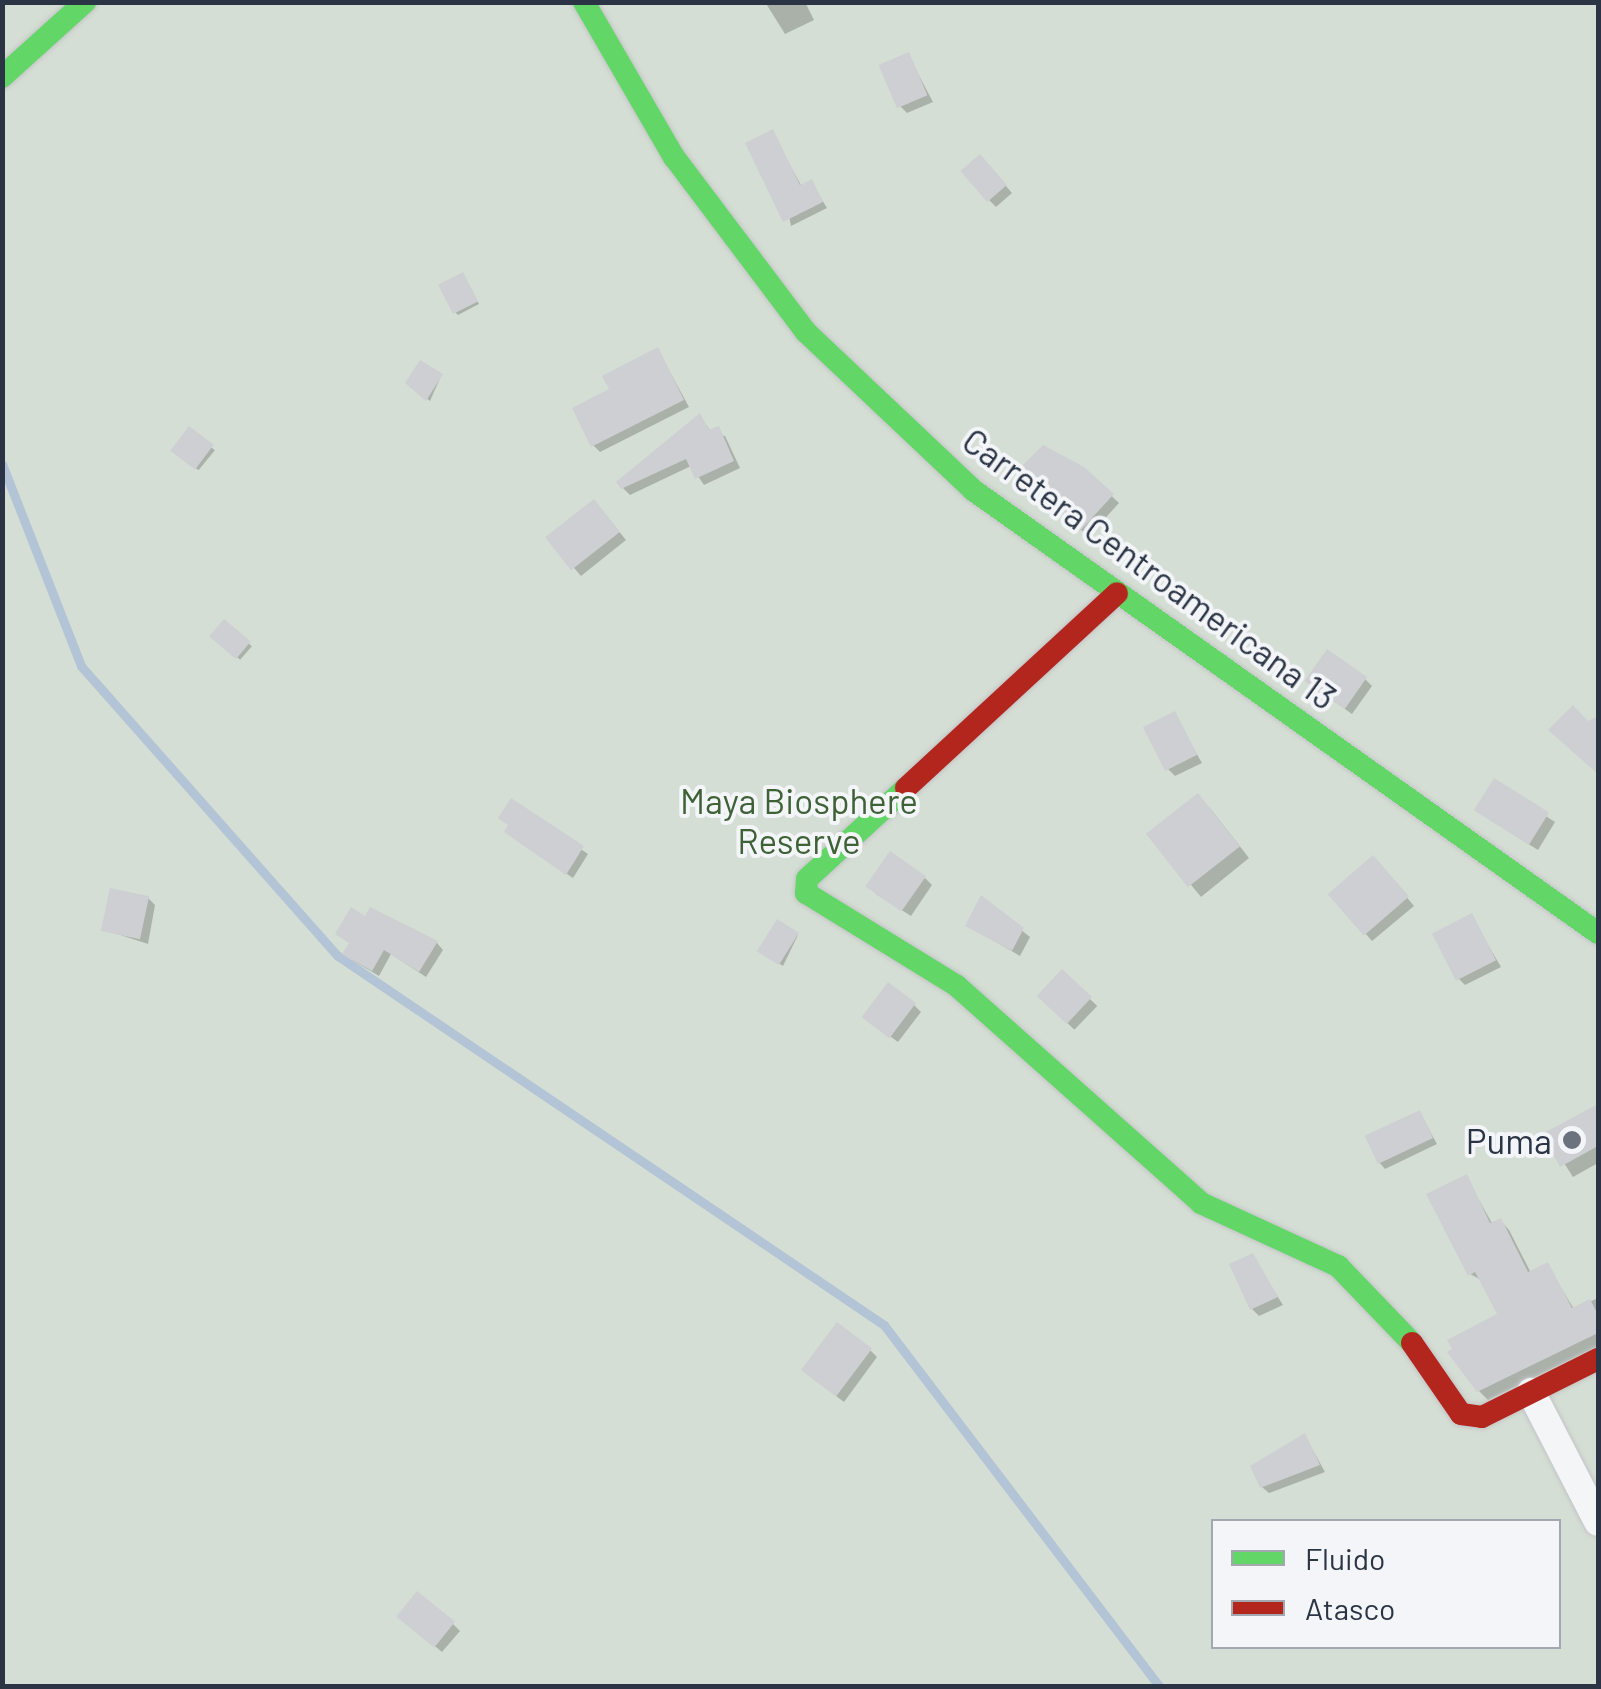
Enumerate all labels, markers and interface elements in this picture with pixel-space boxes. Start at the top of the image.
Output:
street label: Carretera Centroamericana 13 [955,418,1345,718]
park label: Maya Biosphere Reserve [680,779,918,861]
place label: Puma [1466,1119,1552,1161]
marker: Puma [1561,1129,1583,1151]
legend [1211,1519,1561,1649]
text: Fluido [1305,1540,1385,1576]
text: Atasco [1305,1590,1395,1626]

